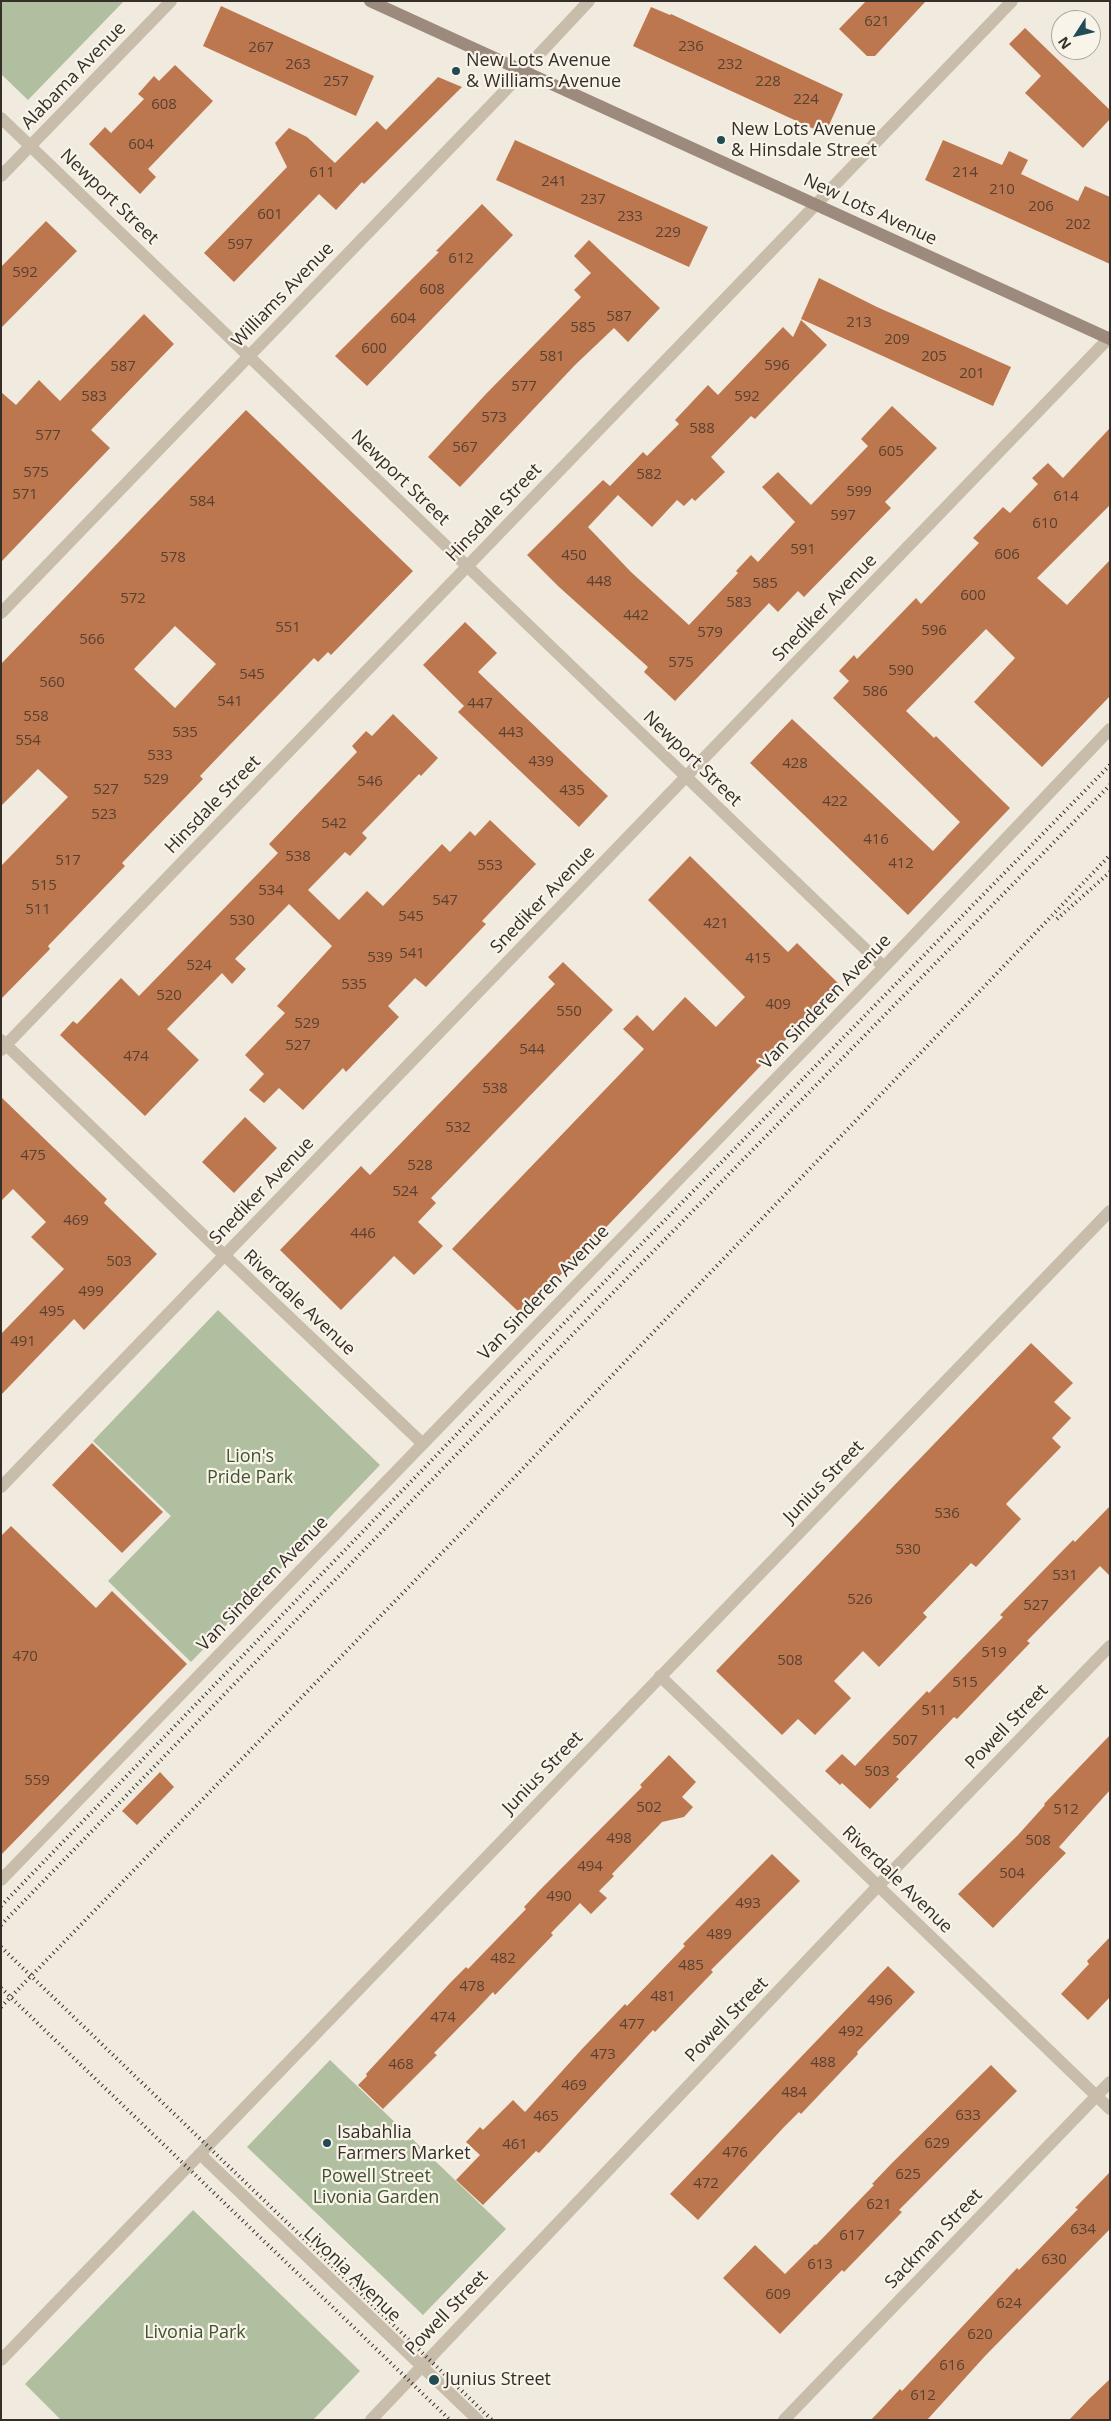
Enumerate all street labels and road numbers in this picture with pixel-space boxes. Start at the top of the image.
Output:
street label: Alabama Avenue [17,18,131,134]
street label: Newport Street [55,145,163,249]
street label: New Lots Avenue [800,170,940,250]
street label: Williams Avenue [228,238,338,352]
street label: Newport Street [346,426,454,530]
street label: Hinsdale Street [442,459,546,567]
street label: Snediker Avenue [768,550,882,666]
street label: Newport Street [638,707,746,811]
street label: Hinsdale Street [161,751,265,859]
street label: Snediker Avenue [486,842,600,958]
street label: Van Sinderen Avenue [756,930,896,1074]
street label: Snediker Avenue [205,1133,319,1249]
street label: Van Sinderen Avenue [474,1221,614,1365]
street label: Riverdale Avenue [239,1246,359,1360]
street label: Junius Street [779,1436,869,1528]
street label: Van Sinderen Avenue [193,1512,333,1656]
street label: Powell Street [961,1680,1053,1774]
street label: Junius Street [498,1727,588,1819]
street label: Riverdale Avenue [837,1822,957,1938]
street label: Powell Street [681,1973,773,2067]
street label: Sackman Street [881,2185,987,2293]
street label: Livonia Avenue [299,2223,405,2327]
street label: Powell Street [401,2266,493,2360]

